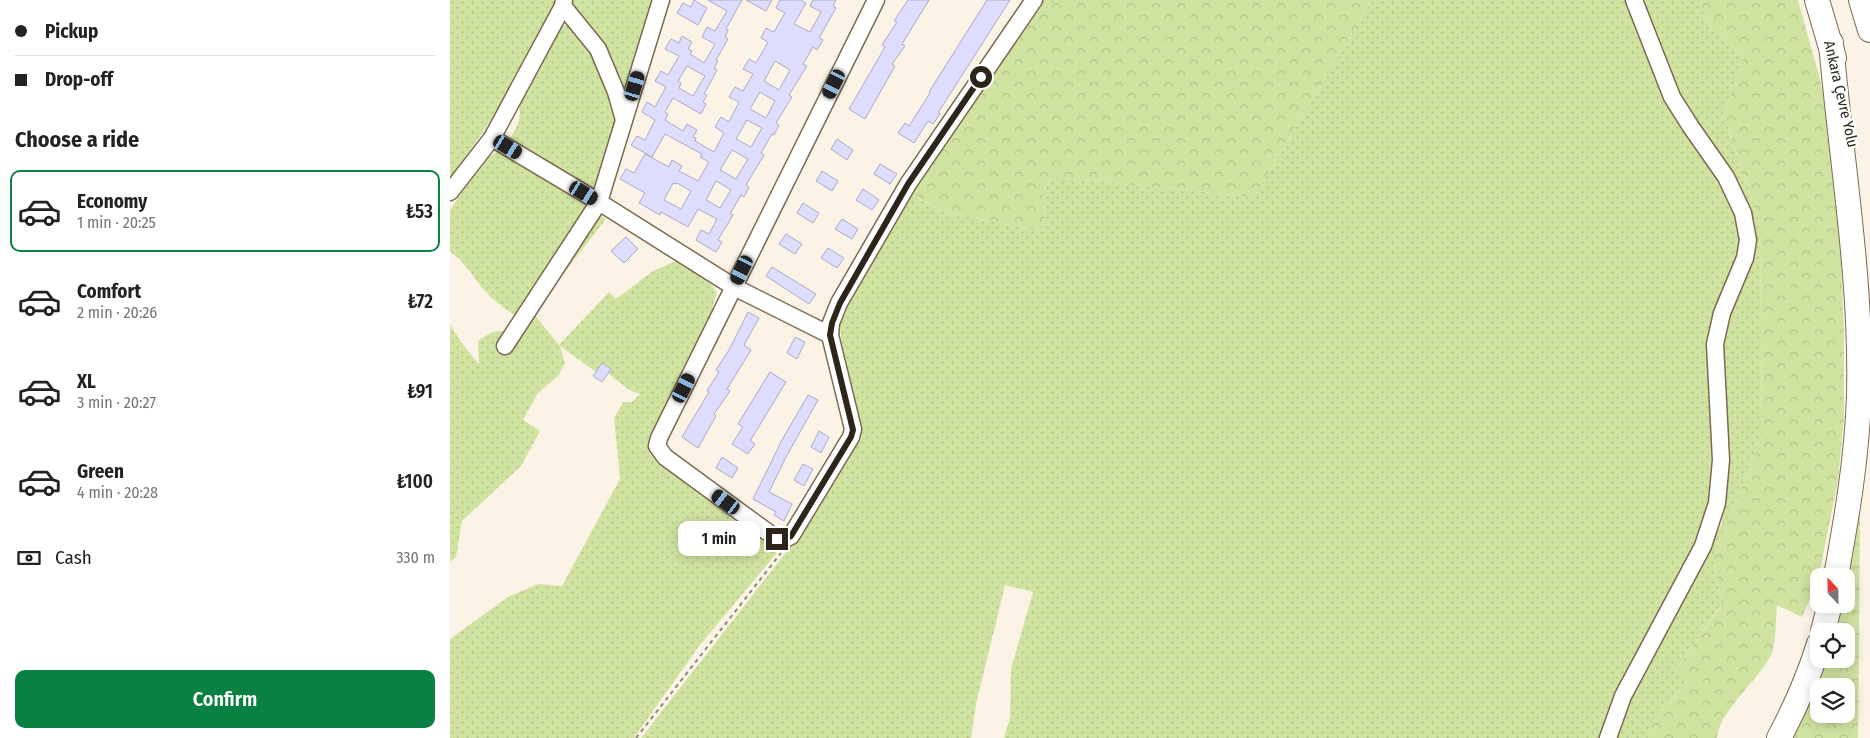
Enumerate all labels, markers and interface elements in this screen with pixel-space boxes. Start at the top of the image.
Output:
text: Pickup [45,20,98,43]
street label: Ankara Çevre Yolu [1820,39,1862,149]
route start [970,66,992,88]
car [820,67,847,101]
text: Drop-off [45,68,113,91]
car [623,69,646,103]
text: Choose a ride [15,126,139,153]
car [491,133,524,161]
car [567,179,600,207]
icon: car [17,189,62,234]
text: Economy [77,190,147,213]
text: ₺53 [406,200,433,223]
text: 1 min · 20:25 [77,213,156,232]
car [728,253,755,287]
icon: car [17,279,62,324]
text: Comfort [77,280,141,303]
text: ₺72 [407,290,433,313]
text: 2 min · 20:26 [77,303,157,322]
icon: car [17,369,62,414]
text: XL [77,370,96,393]
car [670,371,697,405]
text: ₺91 [407,380,433,403]
text: 3 min · 20:27 [77,393,156,412]
icon: car [17,459,62,504]
text: Green [77,460,124,483]
text: ₺100 [396,470,433,493]
text: 4 min · 20:28 [77,483,158,502]
car [709,487,742,517]
callout: 1 min [677,522,760,556]
route end [766,528,788,550]
text: 1 min [702,529,736,548]
icon: cash [15,544,43,572]
text: Cash [55,546,92,569]
text: 330 m [396,548,435,567]
north arrow [1810,568,1855,612]
map controls [1810,568,1855,723]
button: locate [1810,623,1855,668]
button: Confirm [15,670,435,728]
button: layers [1810,678,1855,723]

